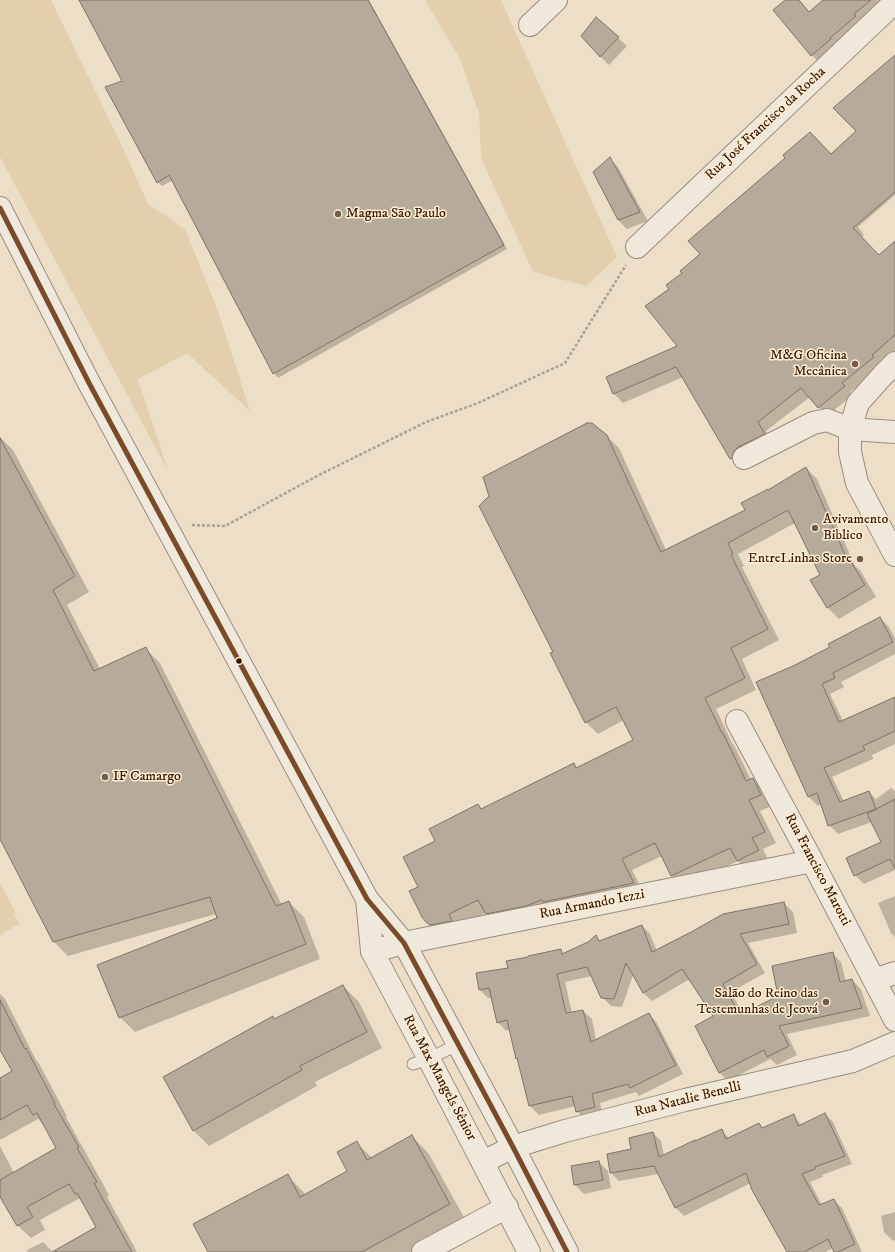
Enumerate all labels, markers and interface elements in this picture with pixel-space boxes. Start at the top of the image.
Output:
street label: Rua José Francisco da Rocha [702,64,830,184]
place label: Magma São Paulo [346,206,446,222]
marker: Magma São Paulo [333,209,343,219]
place label: M&G Oficina Mecânica [770,348,847,380]
marker: M&G Oficina Mecânica [850,359,860,369]
place label: Avivamento Biblico [823,512,888,544]
marker: Avivamento Biblico [810,523,820,533]
place label: EntreLinhas Store [748,551,852,567]
marker: EntreLinhas Store [855,554,865,564]
unlabelled marker [234,656,244,666]
place label: IF Camargo [113,769,181,785]
marker: IF Camargo [100,772,110,782]
street label: Rua Francisco Marotti [780,811,854,929]
street label: Rua Armando Iezzi [538,887,646,923]
place label: Salão do Reino das Testemunhas de Jeová [697,986,818,1018]
marker: Salão do Reino das Testemunhas de Jeová [821,997,831,1007]
street label: Rua Max Mangels Sênior [399,1012,479,1144]
street label: Rua Natalie Benelli [633,1079,743,1121]

